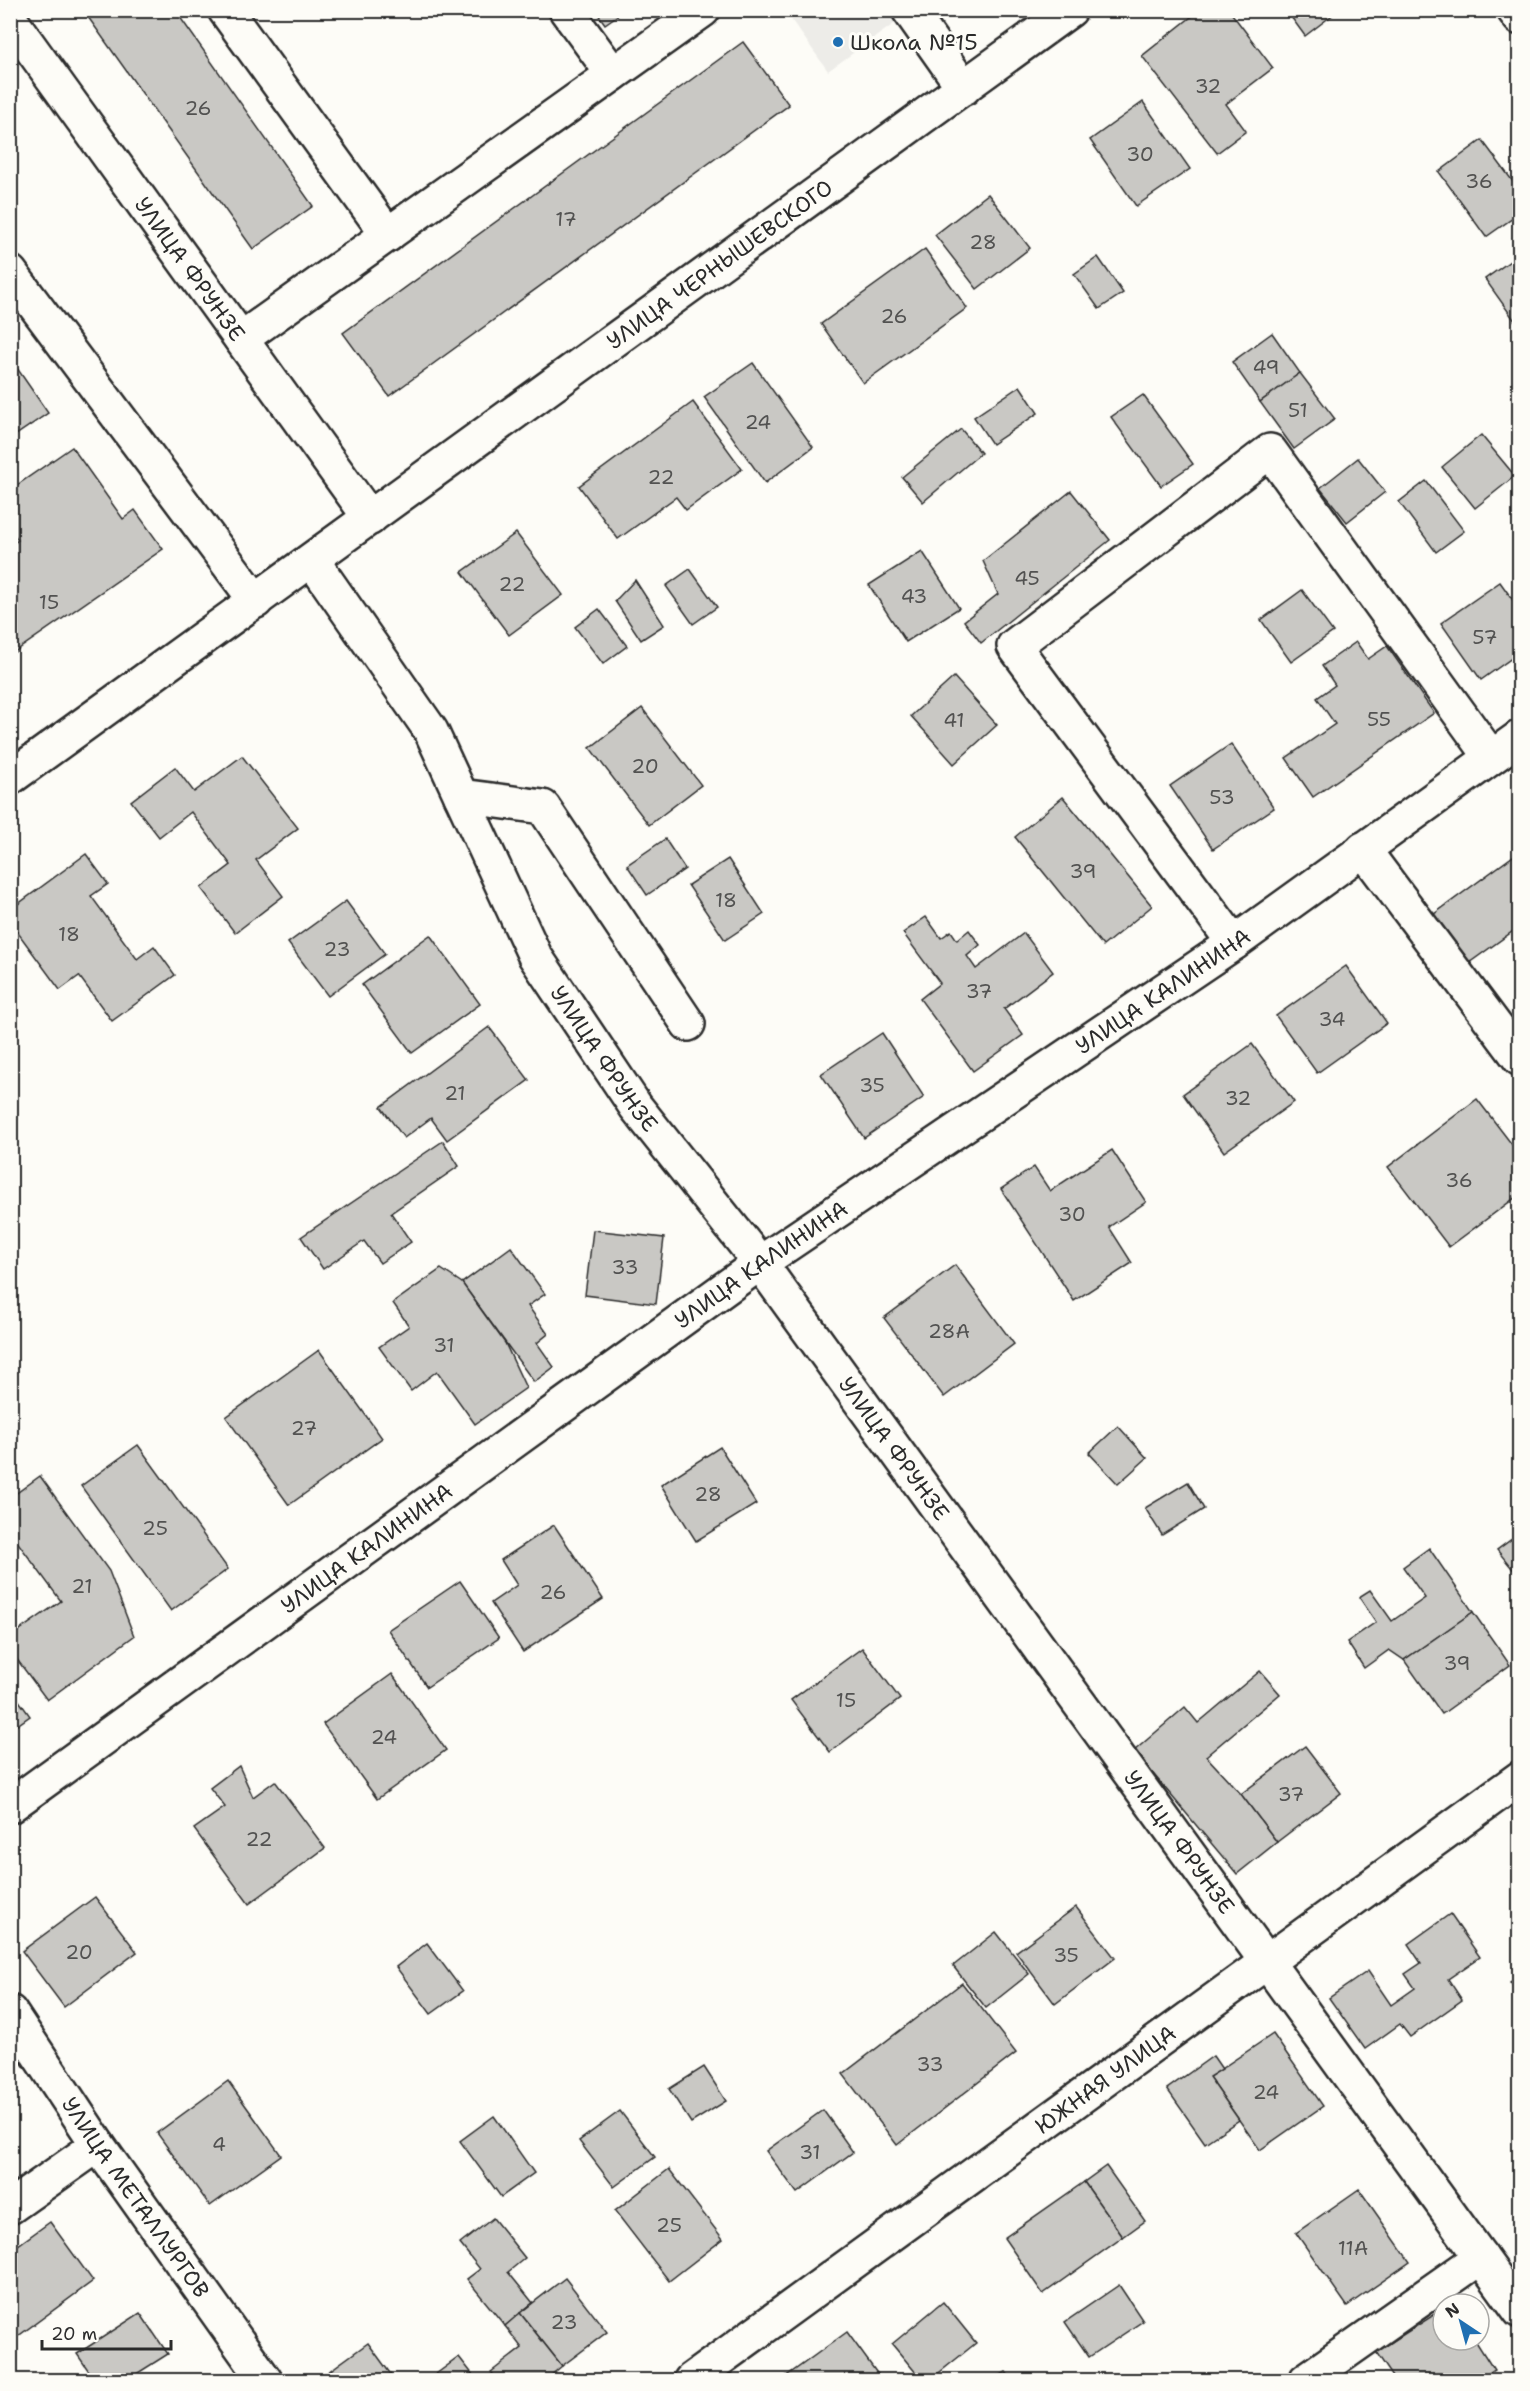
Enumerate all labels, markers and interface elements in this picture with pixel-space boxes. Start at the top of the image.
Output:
place label: Школа №15 [850,28,978,57]
marker: Школа №15 [831,35,845,49]
house number: 32 [1195,73,1221,99]
house number: 26 [184,95,212,121]
house number: 30 [1126,141,1154,167]
house number: 36 [1465,168,1493,194]
street label: УЛИЦА ЧЕРНЫШЕВСКОГО [601,172,838,356]
street label: УЛИЦА ФРУНЗЕ [128,191,252,347]
house number: 17 [555,206,577,232]
house number: 28 [969,229,997,255]
house number: 26 [880,303,908,329]
house number: 49 [1252,354,1280,380]
house number: 51 [1288,397,1308,423]
house number: 24 [745,409,771,435]
house number: 22 [648,464,675,490]
house number: 45 [1014,565,1040,591]
house number: 22 [499,571,526,597]
house number: 43 [901,583,927,609]
house number: 15 [39,589,59,615]
house number: 57 [1472,624,1498,650]
house number: 55 [1367,706,1391,732]
house number: 41 [943,707,965,733]
house number: 20 [631,753,659,779]
house number: 53 [1209,784,1235,810]
house number: 39 [1070,858,1096,884]
house number: 18 [715,887,737,913]
house number: 18 [58,921,80,947]
street label: УЛИЦА КАЛИНИНА [1070,921,1256,1060]
house number: 23 [324,936,350,962]
house number: 37 [966,978,992,1004]
street label: УЛИЦА ФРУНЗЕ [544,980,665,1138]
house number: 34 [1318,1006,1346,1032]
house number: 35 [859,1072,885,1098]
house number: 21 [444,1080,466,1106]
house number: 32 [1225,1085,1251,1111]
house number: 36 [1445,1167,1473,1193]
street label: УЛИЦА КАЛИНИНА [669,1194,853,1335]
house number: 30 [1058,1201,1086,1227]
house number: 33 [612,1254,638,1280]
house number: 28А [928,1318,970,1344]
house number: 31 [433,1332,455,1358]
street label: УЛИЦА ФРУНЗЕ [832,1371,956,1526]
house number: 27 [291,1415,317,1441]
street label: УЛИЦА КАЛИНИНА [275,1476,458,1620]
house number: 28 [694,1481,722,1507]
house number: 25 [142,1515,168,1541]
house number: 21 [71,1573,93,1599]
house number: 26 [539,1579,567,1605]
house number: 39 [1444,1650,1470,1676]
house number: 15 [836,1687,856,1713]
house number: 24 [371,1724,397,1750]
street label: УЛИЦА ФРУНЗЕ [1118,1764,1242,1919]
house number: 37 [1278,1781,1304,1807]
house number: 22 [246,1826,273,1852]
house number: 20 [65,1939,93,1965]
house number: 35 [1053,1942,1079,1968]
street label: ЮЖНАЯ УЛИЦА [1029,2018,1182,2140]
house number: 33 [917,2051,943,2077]
house number: 24 [1253,2079,1279,2105]
street label: УЛИЦА МЕТАЛЛУРГОВ [56,2091,216,2303]
house number: 4 [212,2131,226,2157]
house number: 31 [799,2139,821,2165]
house number: 25 [656,2212,682,2238]
house number: 11А [1338,2235,1368,2261]
north arrow [1431,2292,1491,2352]
text: N [1441,2298,1464,2322]
house number: 23 [551,2309,577,2335]
scale bar [42,2313,171,2351]
text: 20 m [51,2322,97,2346]

